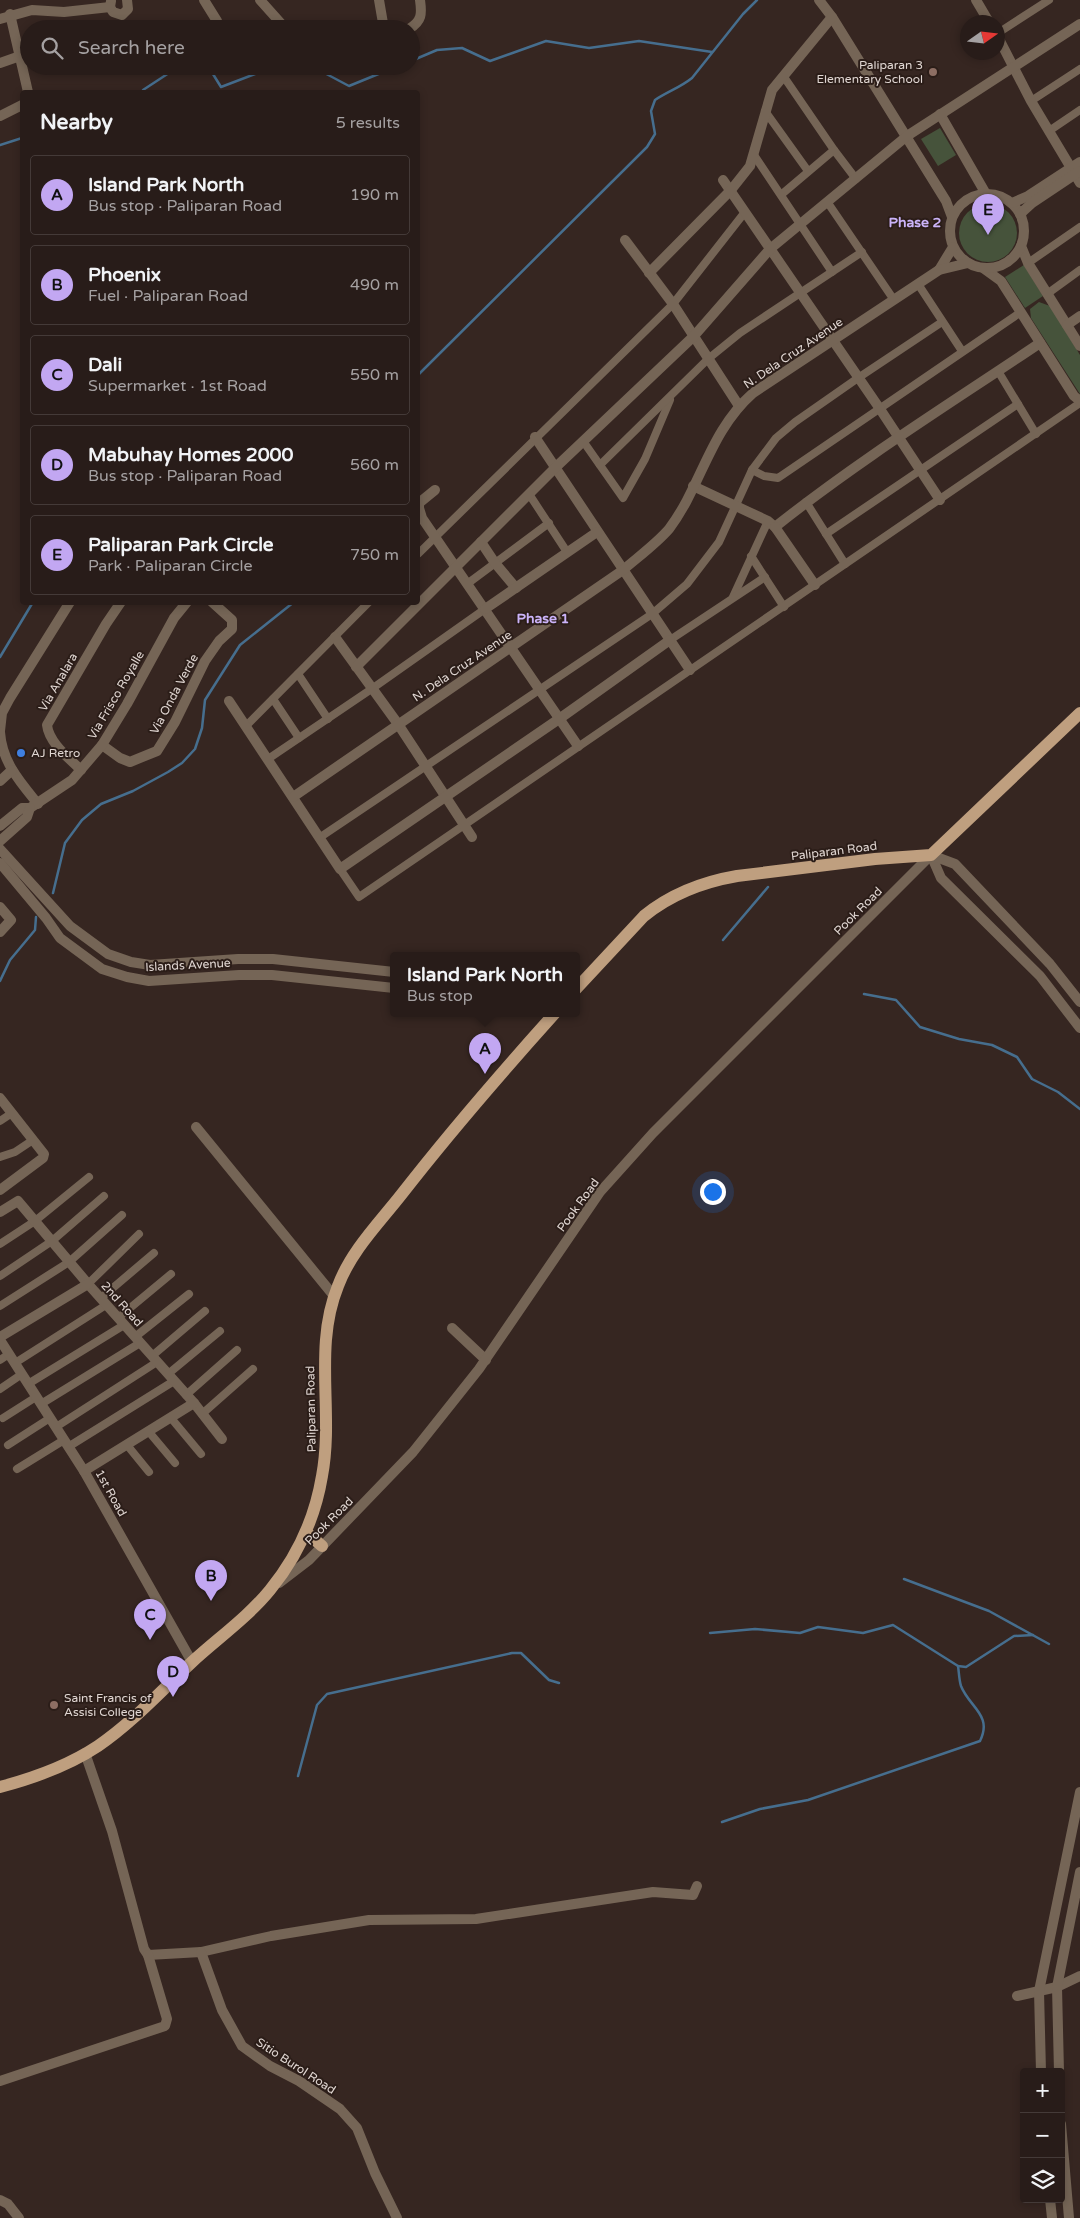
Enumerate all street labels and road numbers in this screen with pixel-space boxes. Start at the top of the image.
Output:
street label: N. Dela Cruz Avenue [741,315,845,391]
street label: N. Dela Cruz Avenue [410,628,514,704]
street label: Via Frisco Royalle [85,648,147,742]
street label: Via Analara [36,650,80,714]
street label: Via Onda Verde [147,651,201,736]
street label: Paliparan Road [790,839,878,863]
street label: Pook Road [831,884,885,938]
street label: Islands Avenue [145,956,231,974]
street label: Pook Road [554,1176,602,1234]
street label: 2nd Road [98,1279,146,1329]
street label: Paliparan Road [303,1366,319,1452]
street label: 1st Road [92,1467,130,1519]
street label: Pook Road [302,1494,356,1548]
street label: Sitio Burol Road [254,2035,338,2097]

